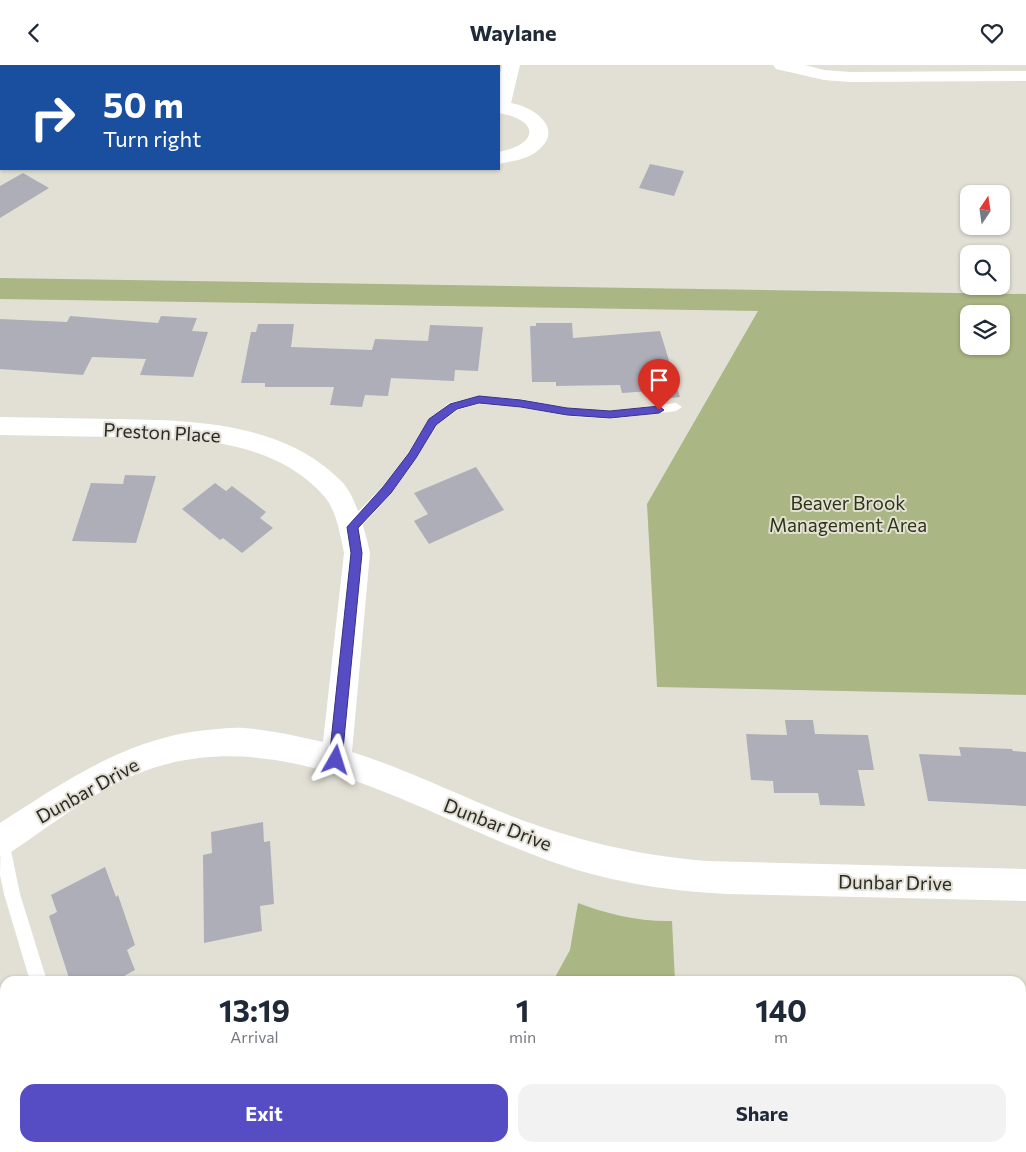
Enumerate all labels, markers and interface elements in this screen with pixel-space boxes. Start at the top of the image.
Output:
icon: back [20,19,48,47]
text: Waylane [469,19,557,46]
icon: heart [978,19,1006,47]
text: 50 m [103,82,184,125]
icon: right [20,85,85,150]
text: Turn right [103,125,201,152]
north arrow [960,185,1010,235]
map controls [960,185,1010,355]
button: search [960,245,1010,295]
button: layers [960,305,1010,355]
pin [638,359,680,410]
icon: arrive [645,366,673,394]
street label: Preston Place [103,417,221,447]
park label: Beaver Brook Management Area [769,491,927,536]
position arrow [309,733,361,785]
street label: Dunbar Drive [32,752,142,828]
street label: Dunbar Drive [441,793,555,855]
street label: Dunbar Drive [838,870,952,894]
text: 13:19 [219,991,290,1028]
text: 1 [516,991,529,1028]
text: 140 [755,991,807,1028]
text: Arrival [230,1027,279,1046]
text: min [509,1027,536,1046]
text: m [774,1027,788,1046]
button: Exit [20,1084,508,1142]
button: Share [518,1084,1006,1142]

